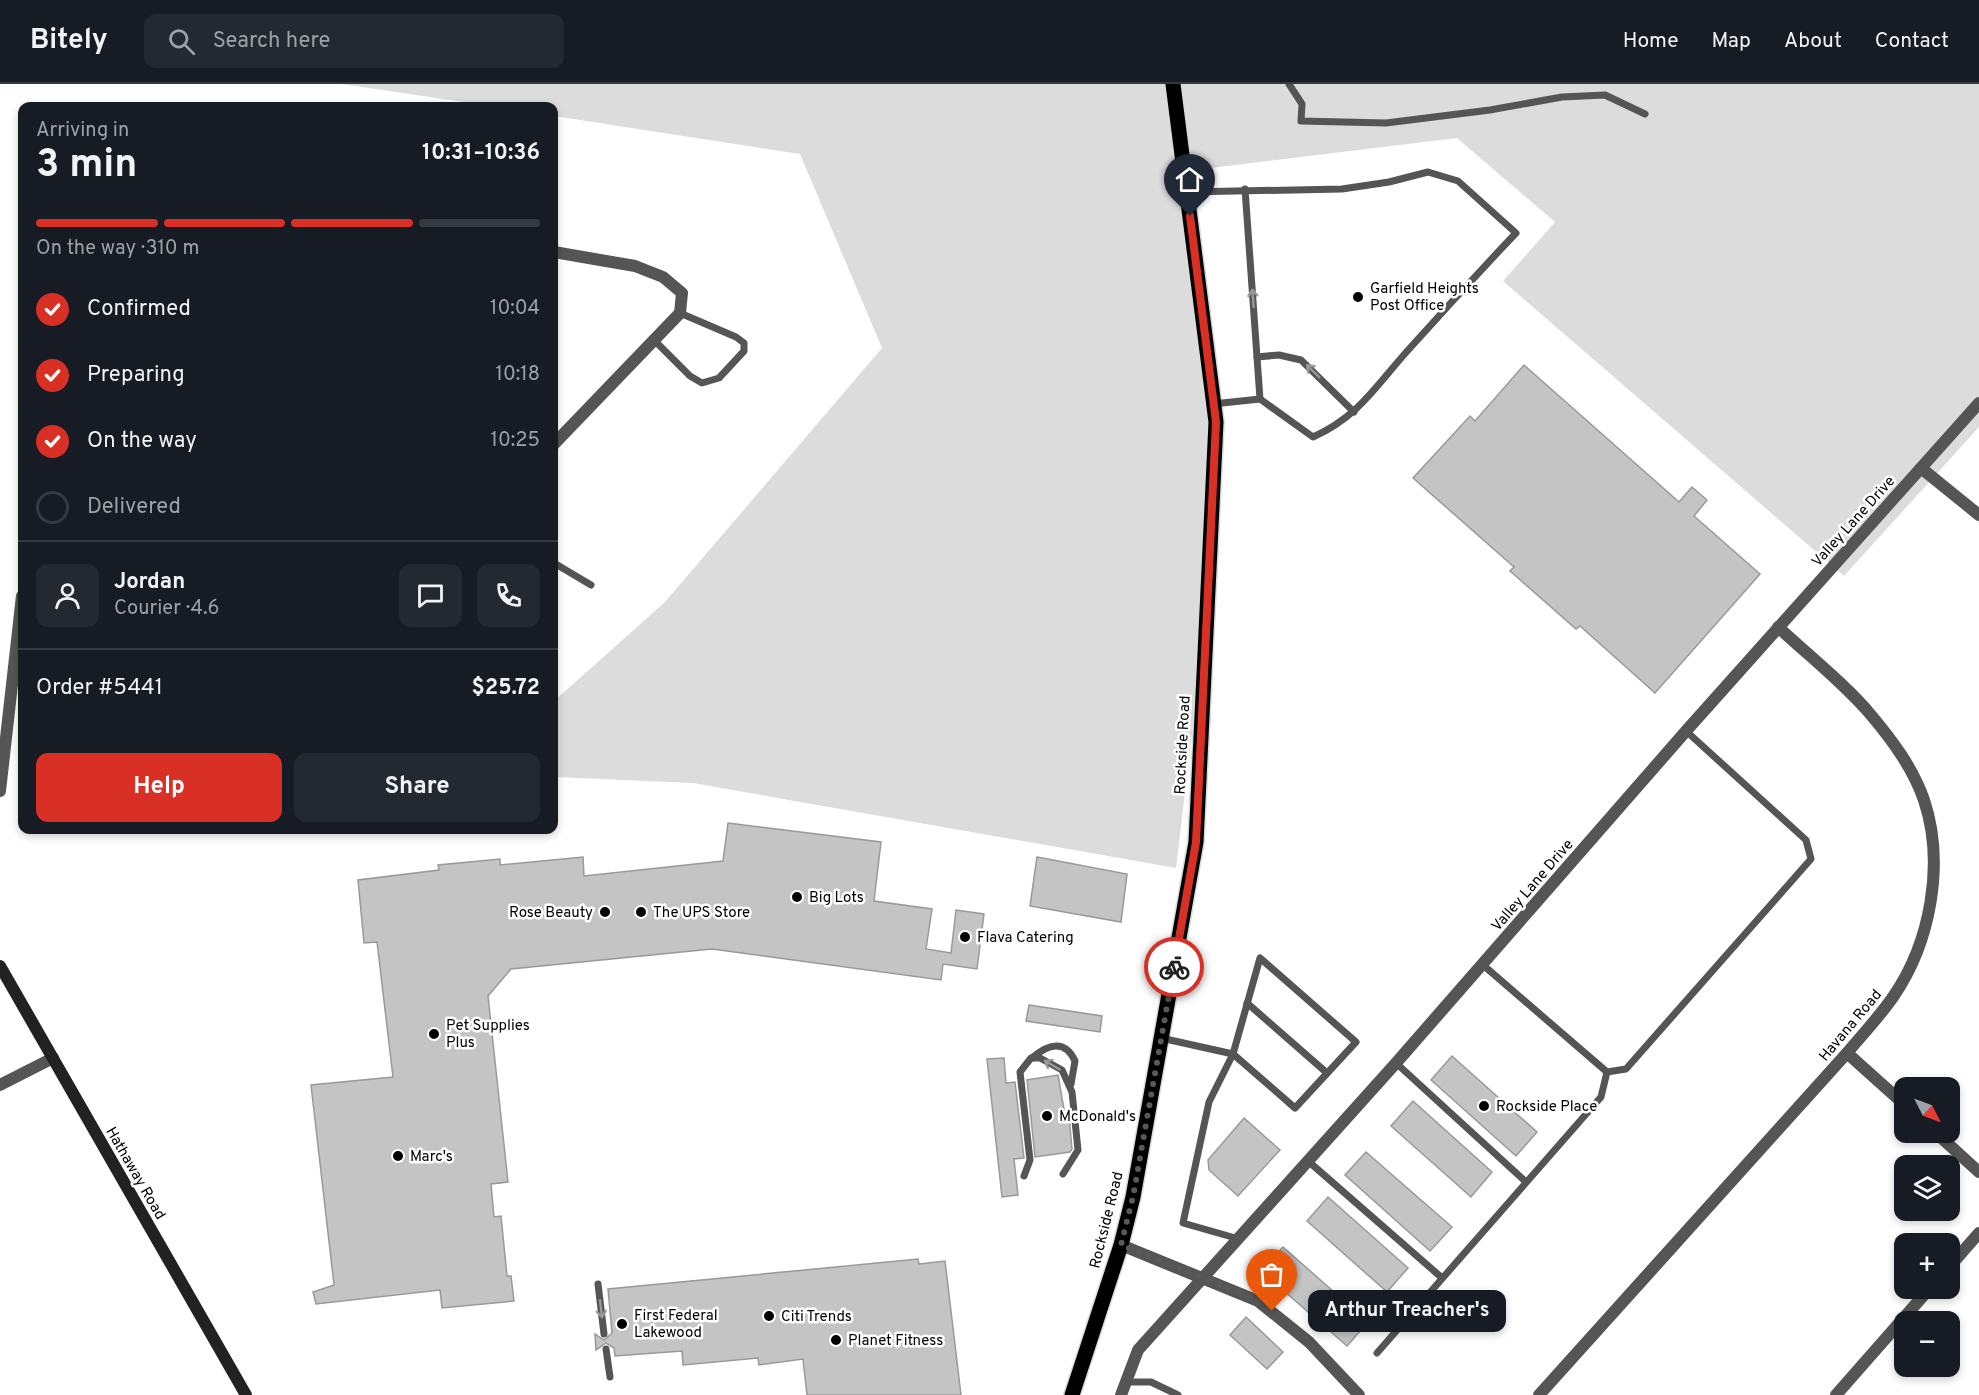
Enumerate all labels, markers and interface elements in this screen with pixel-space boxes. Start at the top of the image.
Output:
search box [144,14,564,68]
text: Bitely [30,23,108,59]
icon: search [165,25,198,58]
text: Search here [213,28,330,55]
text: Home [1623,28,1679,55]
text: Map [1712,28,1751,55]
text: About [1784,28,1842,55]
text: Contact [1875,28,1949,55]
text: Arriving in [36,118,129,144]
text: 10:31–10:36 [422,140,540,167]
text: 3 min [36,142,137,191]
pin [1164,154,1215,216]
icon: home [1173,163,1206,196]
text: On the way · 310 m [36,236,199,262]
place label: Garfield Heights Post Office [1370,280,1479,316]
one-way arrow [1247,289,1258,309]
marker: Garfield Heights Post Office [1351,290,1365,304]
icon: check [36,293,69,326]
text: Confirmed [87,296,191,323]
text: 10:04 [490,296,540,322]
icon: check [36,359,69,392]
text: Preparing [87,362,185,389]
text: 10:18 [496,362,540,388]
one-way arrow [1305,364,1320,378]
icon: check [36,425,69,458]
text: On the way [87,428,197,455]
text: 10:25 [491,428,540,454]
street label: Valley Lane Drive [1808,473,1900,571]
text: Delivered [87,494,181,521]
button: person [36,564,99,627]
button: chat [399,564,462,627]
button: phone [477,564,540,627]
text: Jordan [114,569,185,596]
text: Courier · 4.6 [114,596,219,622]
text: Order #5441 [36,675,163,702]
text: $25.72 [471,675,540,702]
street label: Rockside Road [1171,695,1196,795]
button: Help [36,753,282,822]
button: Share [294,753,540,822]
street label: Valley Lane Drive [1488,836,1578,936]
place label: Big Lots [809,889,864,908]
marker: Big Lots [790,890,804,904]
place label: Rose Beauty [509,904,593,923]
place label: The UPS Store [653,904,750,923]
marker: Rose Beauty [598,905,612,919]
marker: The UPS Store [634,905,648,919]
place label: Flava Catering [977,929,1074,948]
marker: Flava Catering [958,930,972,944]
courier [1144,937,1204,997]
icon: bike [1158,951,1191,984]
street label: Havana Road [1816,986,1887,1066]
place label: Pet Supplies Plus [446,1017,530,1053]
marker: Pet Supplies Plus [427,1027,441,1041]
one-way arrow [1044,1059,1062,1070]
north arrow [1894,1077,1960,1143]
map controls [1894,1077,1960,1377]
place label: Rockside Place [1496,1098,1597,1117]
marker: Rockside Place [1477,1099,1491,1113]
place label: McDonald's [1059,1108,1136,1127]
marker: McDonald's [1040,1109,1054,1123]
street label: Hathaway Road [100,1124,169,1224]
place label: Marc's [410,1148,453,1167]
marker: Marc's [391,1149,405,1163]
button: layers [1894,1155,1960,1221]
street label: Rockside Road [1086,1170,1129,1271]
button: + [1894,1233,1960,1299]
pin [1246,1249,1297,1311]
icon: bag [1255,1258,1288,1291]
callout: Arthur Treacher's [1308,1290,1506,1332]
one-way arrow [596,1298,607,1318]
text: Arthur Treacher's [1324,1298,1490,1324]
place label: First Federal Lakewood [634,1307,718,1343]
place label: Citi Trends [781,1308,852,1327]
marker: Citi Trends [762,1309,776,1323]
button: − [1894,1311,1960,1377]
marker: First Federal Lakewood [615,1317,629,1331]
place label: Planet Fitness [848,1332,943,1351]
marker: Planet Fitness [829,1333,843,1347]

